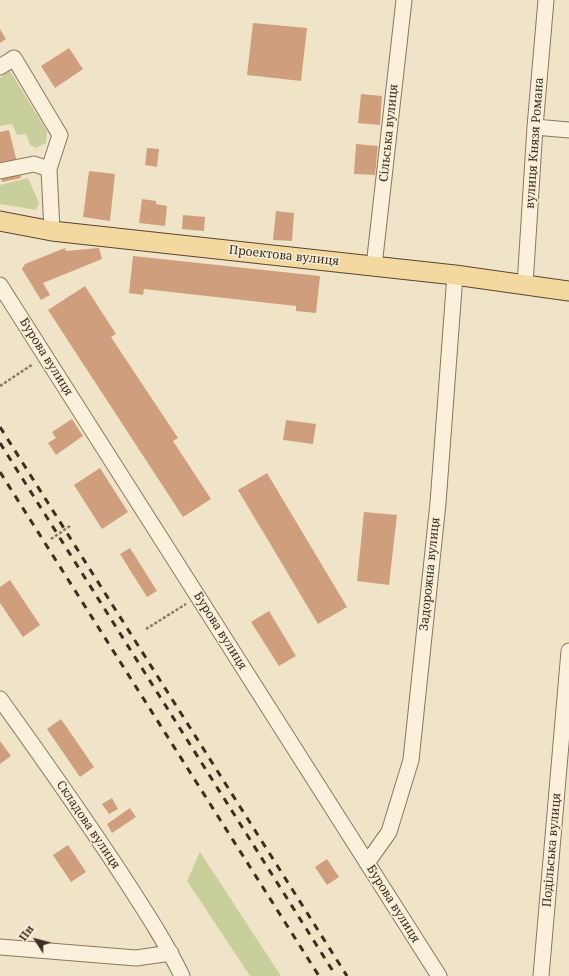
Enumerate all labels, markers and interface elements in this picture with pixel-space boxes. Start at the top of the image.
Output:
street label: вулиця Князя Романа [523,77,547,209]
street label: Сільська вулиця [377,83,401,183]
street label: Проектова вулиця [228,243,340,269]
street label: Бурова вулиця [16,315,76,399]
street label: Задорожна вулиця [417,516,443,632]
street label: Бурова вулиця [190,589,250,673]
street label: Складова вулиця [53,778,123,872]
street label: Подільська вулиця [540,792,564,908]
street label: Бурова вулиця [363,862,423,946]
north arrow [16,920,56,960]
text: Пн [15,922,37,944]

